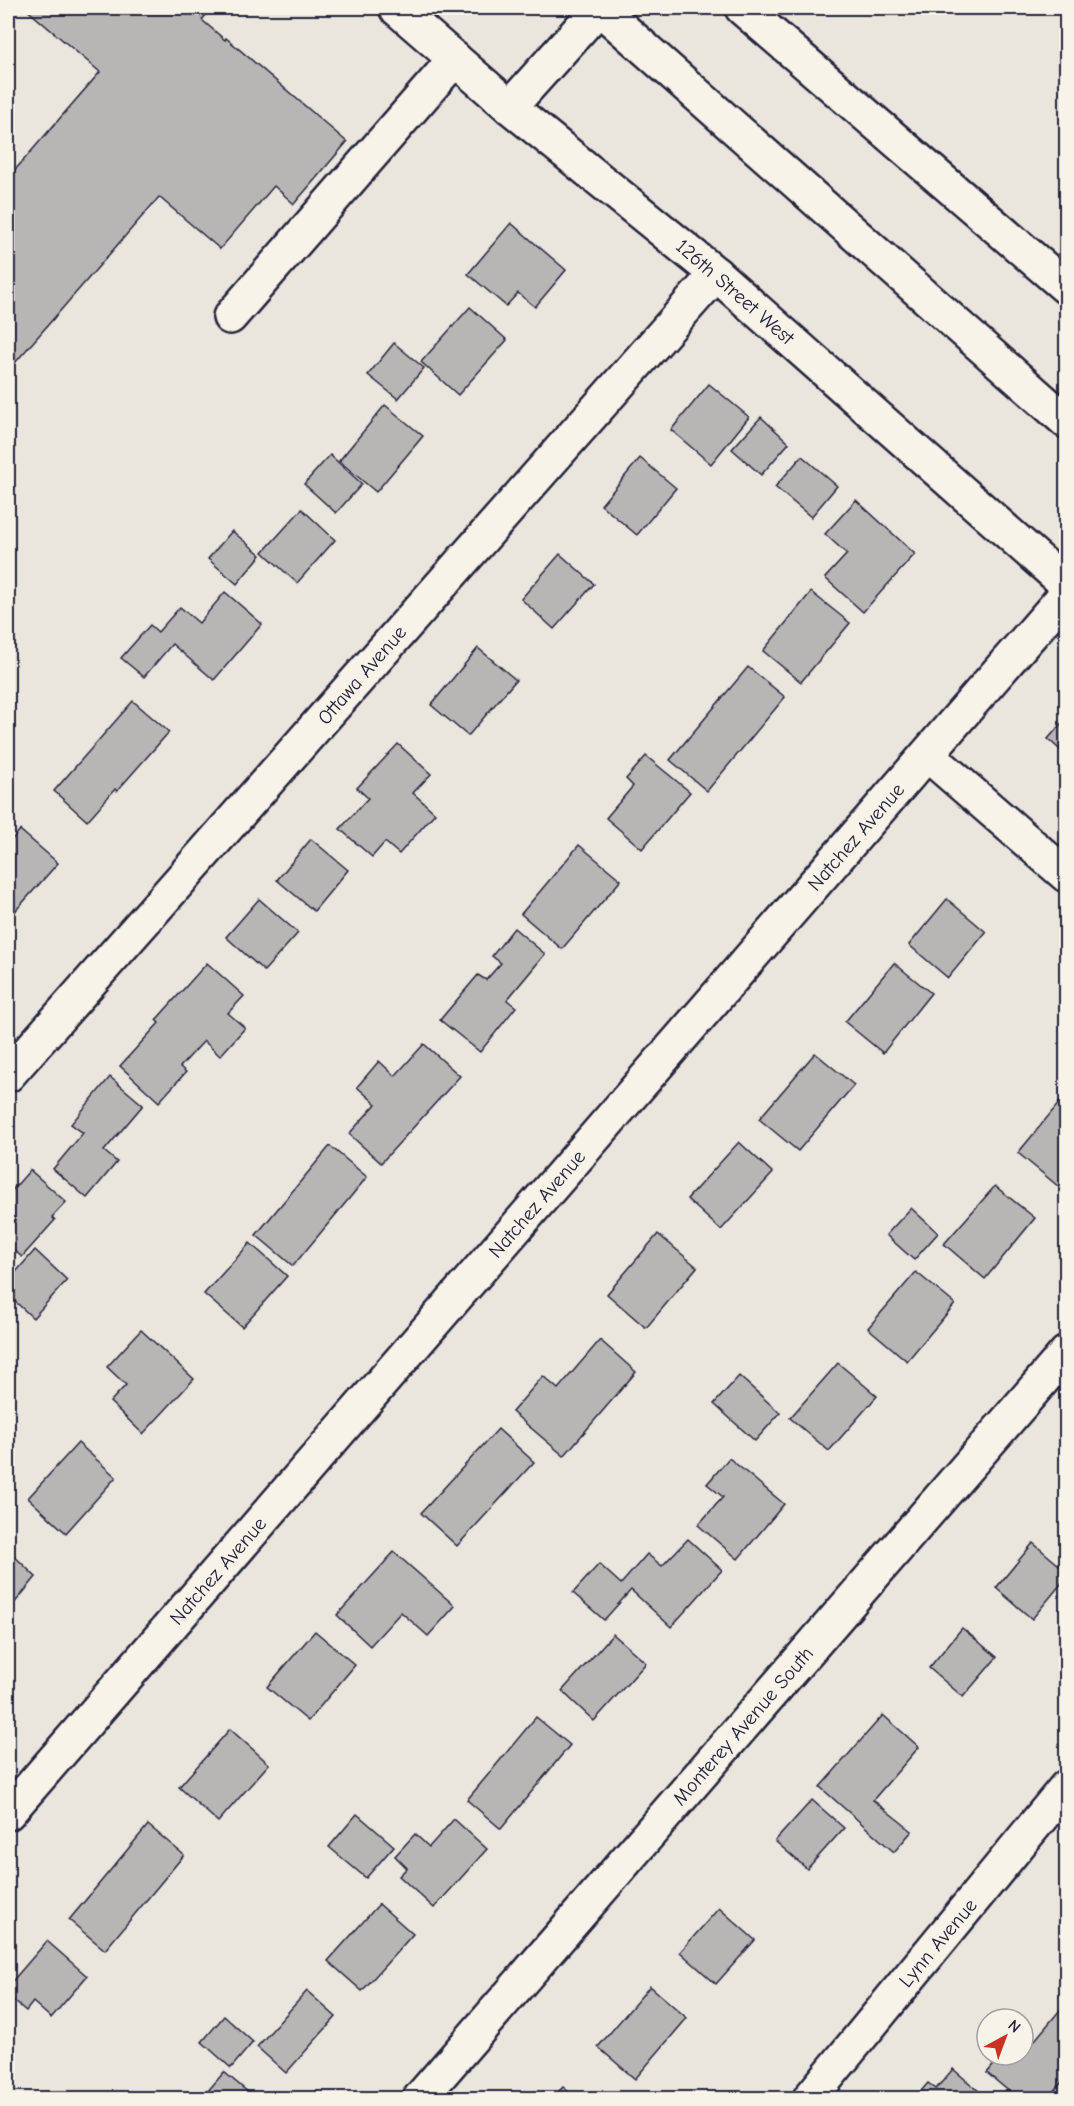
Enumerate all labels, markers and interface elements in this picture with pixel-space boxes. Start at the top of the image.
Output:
street label: 126th Street West [671,234,800,350]
street label: Ottawa Avenue [313,621,411,729]
street label: Natchez Avenue [803,778,909,896]
street label: Natchez Avenue [484,1145,590,1263]
street label: Natchez Avenue [165,1512,271,1630]
street label: Monterey Avenue South [668,1642,818,1810]
street label: Lynn Avenue [894,1894,982,1992]
north arrow [975,2007,1035,2067]
text: N [1004,2016,1024,2037]

